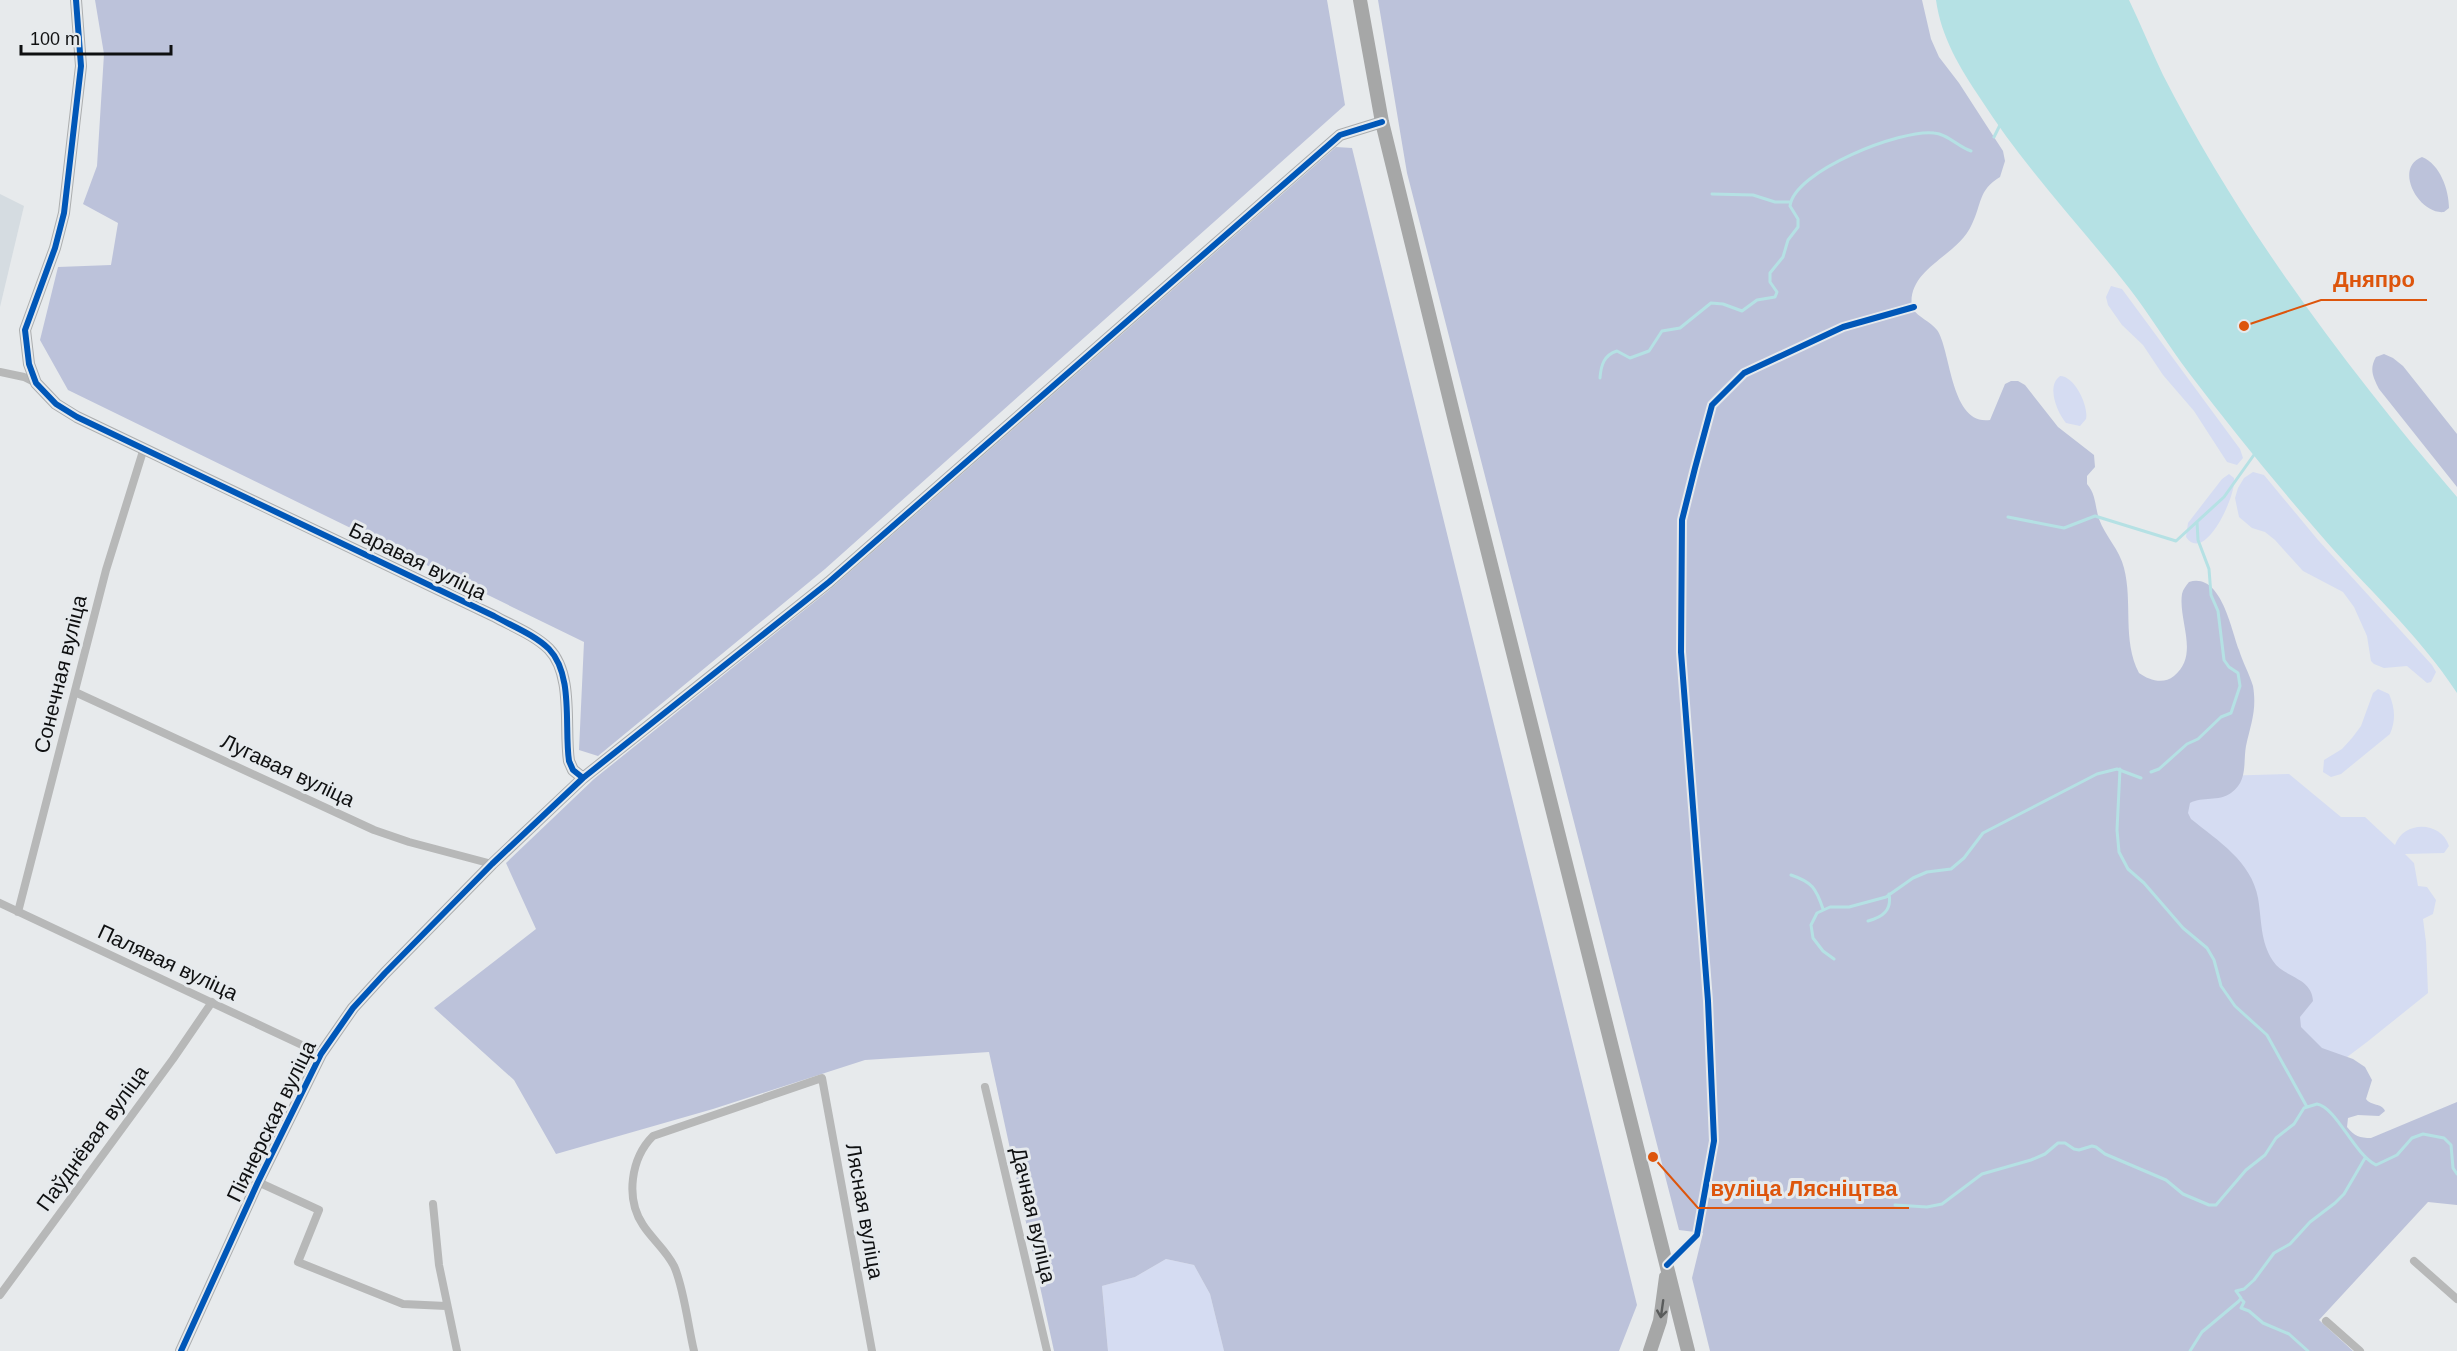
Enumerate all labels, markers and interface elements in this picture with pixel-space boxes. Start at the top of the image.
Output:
scale bar [21,18,171,56]
text: 100 m [30,29,80,49]
callout: Дняпро [2321,260,2427,300]
text: Дняпро [2333,267,2415,292]
street label: Баравая вуліца [346,518,491,604]
street label: Сонечная вуліца [29,592,91,755]
street label: Лугавая вуліца [218,729,359,811]
street label: Палявая вуліца [94,920,242,1005]
street label: Піянерская вуліца [222,1036,320,1205]
street label: Паўднёвая вуліца [32,1061,153,1215]
street label: Лясная вуліца [842,1141,888,1281]
street label: Дачная вуліца [1007,1145,1061,1285]
callout: вуліца Лясніцтва [1698,1168,1909,1208]
text: вуліца Лясніцтва [1711,1176,1898,1201]
one-way arrow [1657,1299,1668,1318]

